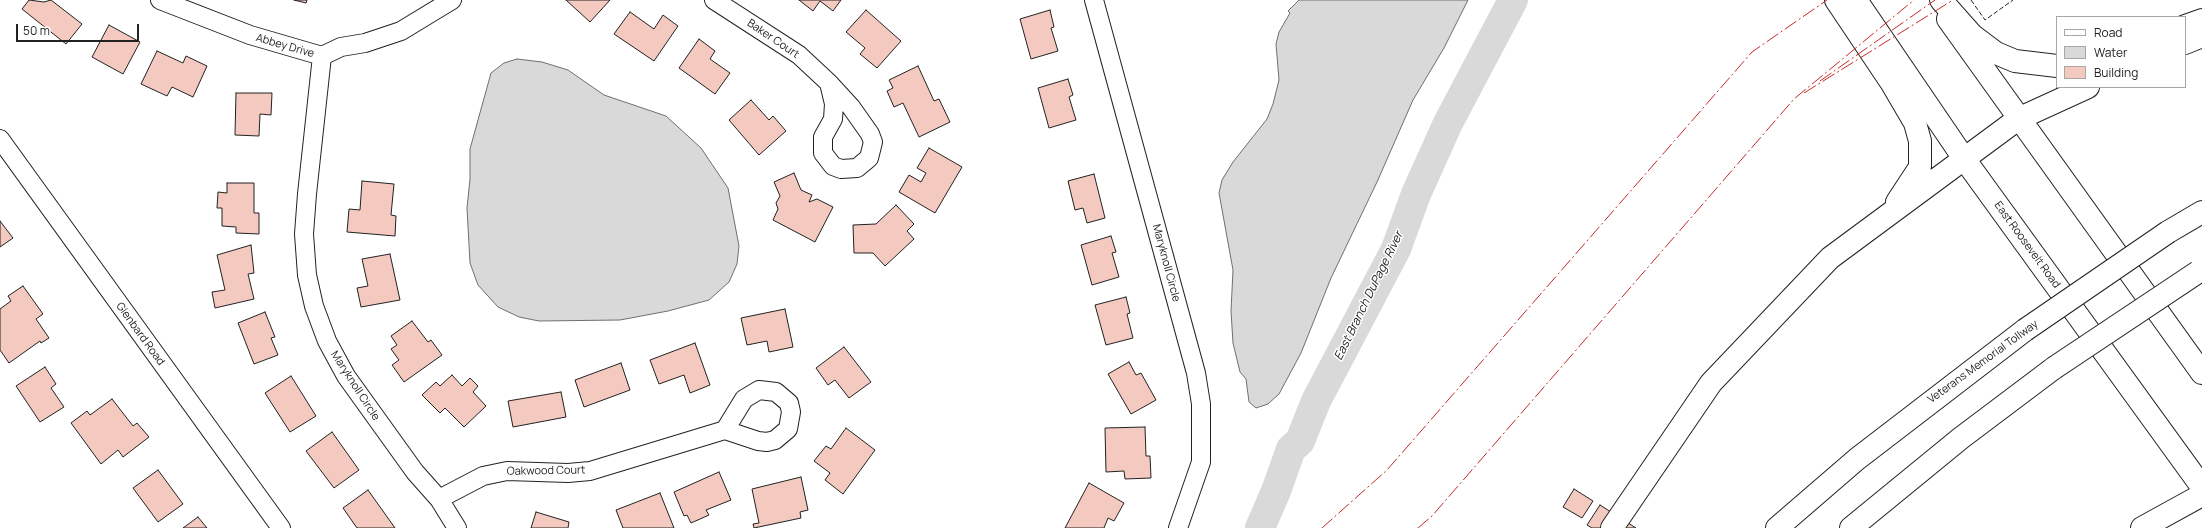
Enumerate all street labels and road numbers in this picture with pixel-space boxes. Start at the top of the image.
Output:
street label: Baker Court [744,17,802,61]
street label: Abbey Drive [254,31,316,61]
street label: East Roosevelt Road [1991,199,2063,291]
street label: Maryknoll Circle [1149,223,1183,303]
street label: Glenbard Road [113,300,167,368]
street label: Veterans Memorial Tollway [1925,318,2041,406]
street label: Maryknoll Circle [328,349,382,423]
street label: Oakwood Court [507,464,585,478]

